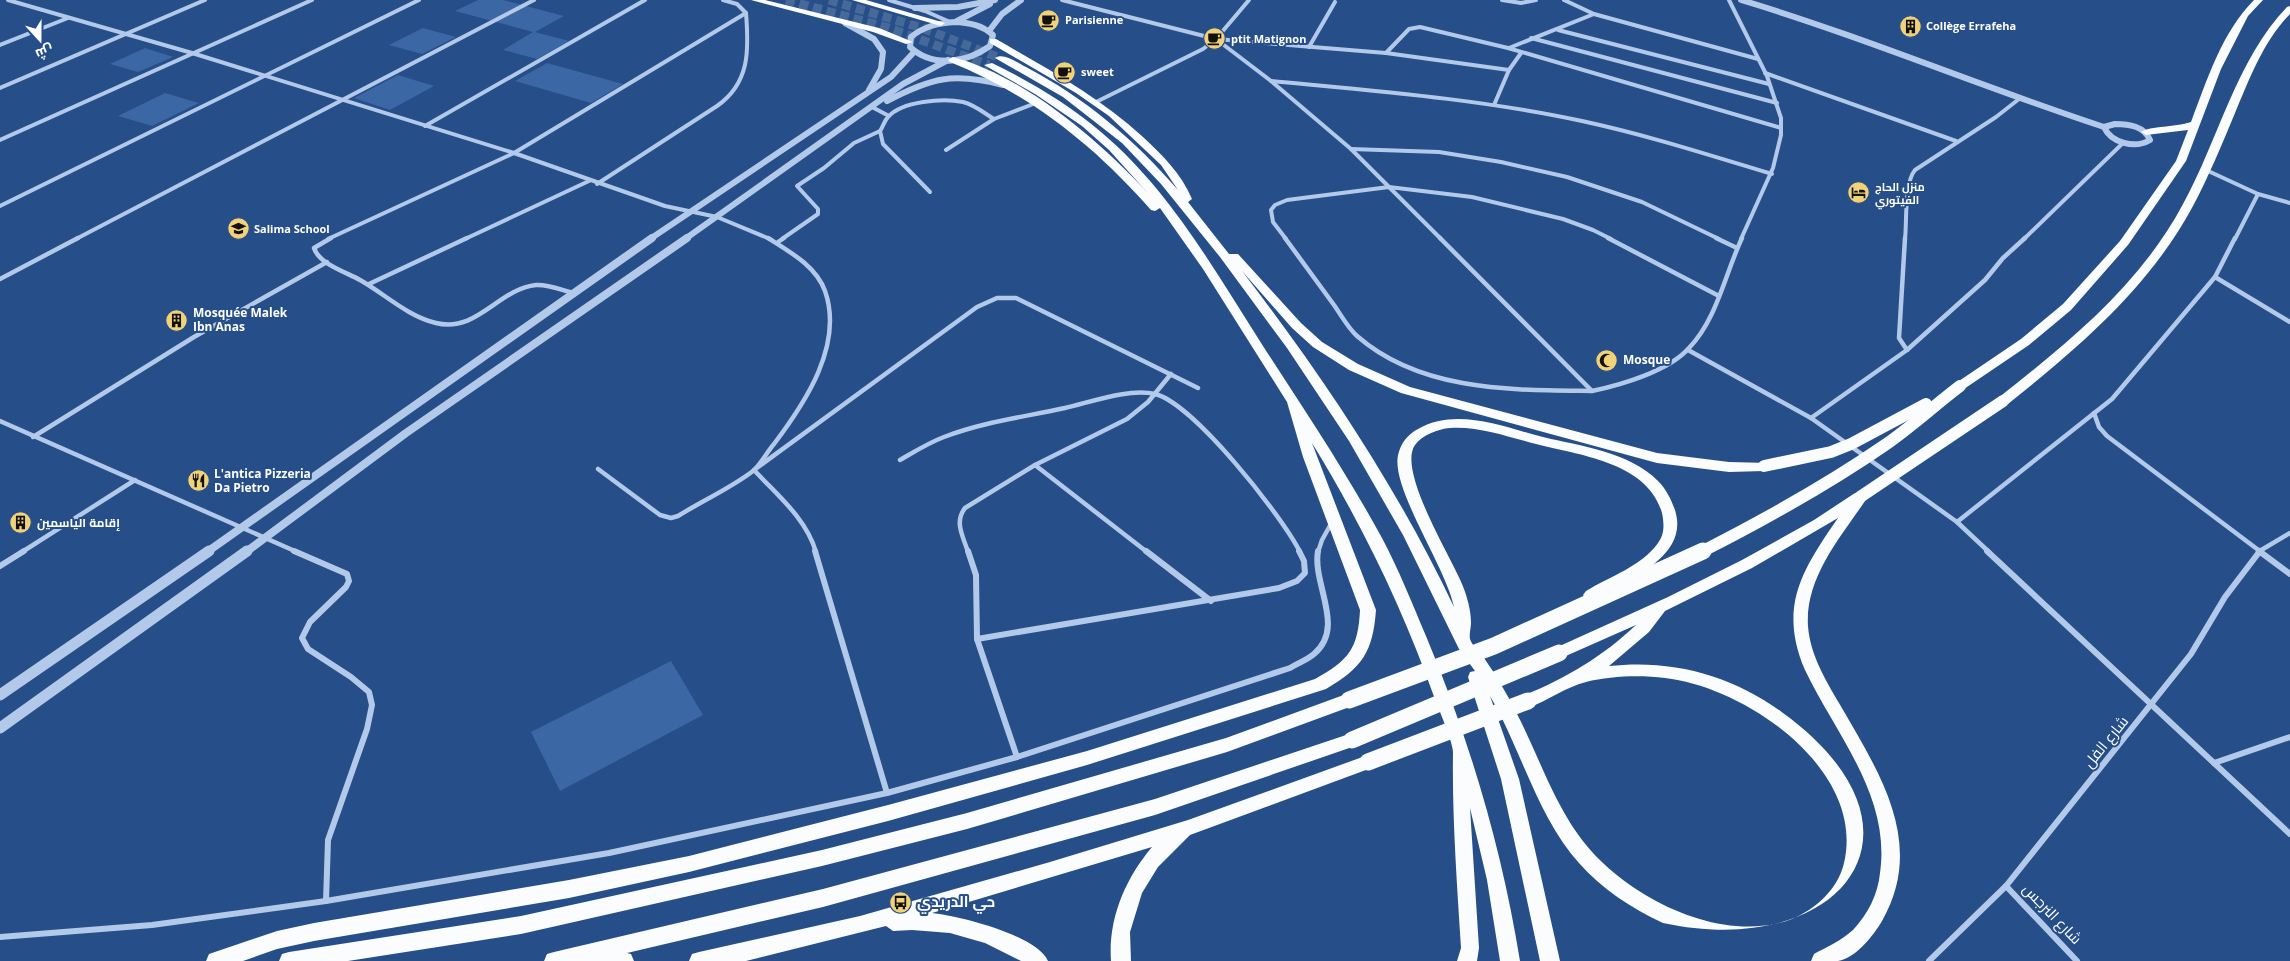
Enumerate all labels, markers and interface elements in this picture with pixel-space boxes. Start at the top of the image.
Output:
cafe icon: Parisienne [1037,8,1061,32]
place label: Parisienne [1065,12,1124,27]
building icon: Collège Errafeha [1898,14,1922,38]
north arrow [15,15,65,65]
place label: Collège Errafeha [1926,18,2016,33]
cafe icon: ptit Matignon [1203,27,1227,51]
place label: ptit Matignon [1231,31,1306,46]
text: ش [33,41,57,65]
cafe icon: sweet [1053,60,1077,84]
place label: sweet [1081,64,1114,79]
place label: منزل الحاج الفيتوري [1875,179,1925,210]
hotel icon: منزل الحاج الفيتوري [1847,181,1871,205]
school or university icon: Salima School [226,217,250,241]
place label: Salima School [254,221,330,236]
place label: Mosquée Malek Ibn Anas [193,304,288,335]
building icon: Mosquée Malek Ibn Anas [165,308,189,332]
mosque icon: Mosque [1595,348,1619,372]
place label: Mosque [1623,351,1670,368]
place label: L'antica Pizzeria Da Pietro [214,465,311,496]
restaurant icon: L'antica Pizzeria Da Pietro [186,469,210,493]
building icon: إقامة الياسمين [9,511,33,535]
place label: إقامة الياسمين [37,514,120,531]
street label: شارع الفل [2078,711,2134,773]
street label: شارع النرجس [2017,879,2087,949]
bus stop icon: حي الدريدي [889,890,913,914]
place label: حي الدريدي [917,891,995,914]

